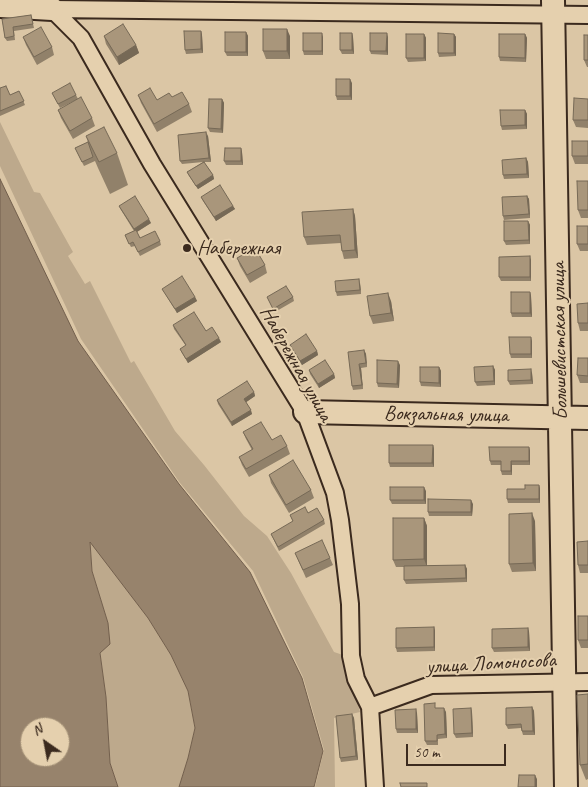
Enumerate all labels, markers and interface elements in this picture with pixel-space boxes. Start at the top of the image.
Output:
place label: Набережная [197,235,280,261]
marker: Набережная [181,242,193,254]
street label: Большевистская улица [546,262,574,420]
street label: Набережная улица [254,302,338,426]
street label: Вокзальная улица [384,401,508,429]
street label: улица Ломоносова [426,648,556,680]
north arrow [20,717,70,767]
text: N [29,720,45,739]
scale bar [408,734,508,766]
text: 50 m [414,743,440,762]

